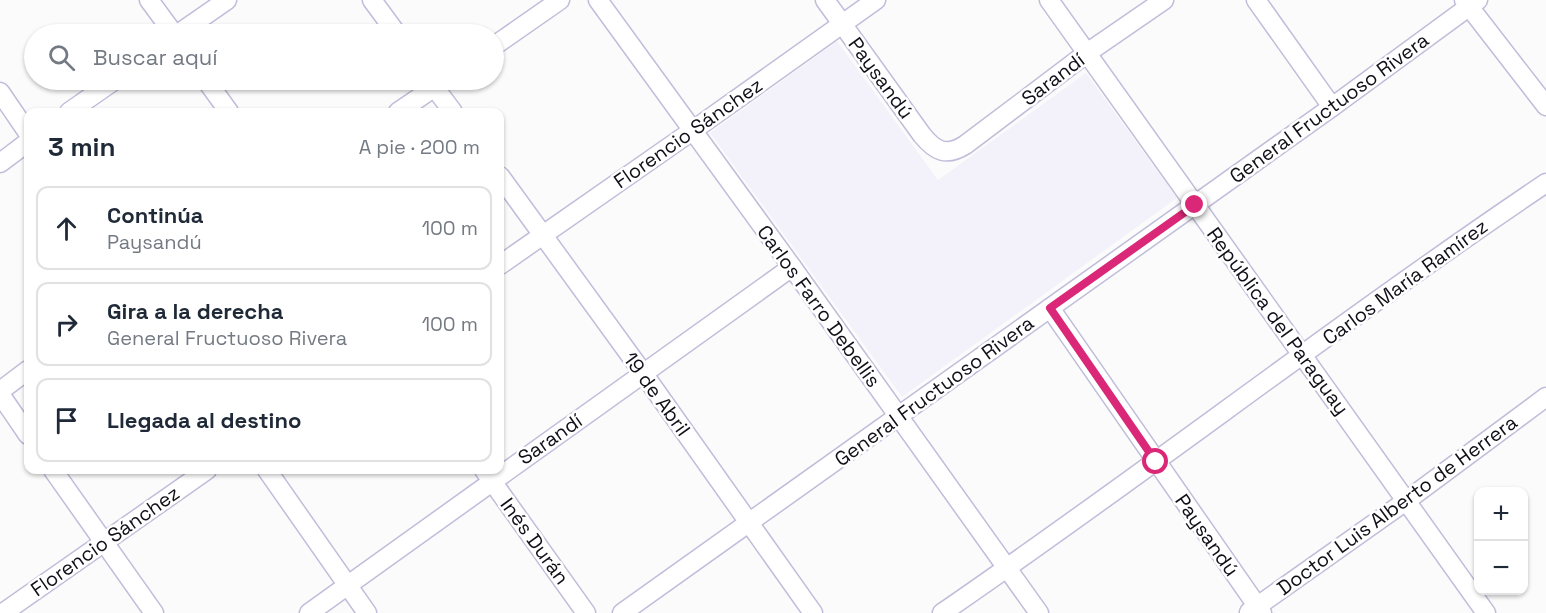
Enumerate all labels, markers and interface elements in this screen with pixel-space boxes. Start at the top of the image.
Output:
search box [24,24,504,90]
street label: General Fructuoso Rivera [1224,27,1434,189]
street label: Paysandú [843,32,919,124]
icon: search [45,41,78,74]
text: Buscar aquí [93,43,218,71]
street label: Sarandí [1016,47,1090,111]
street label: Florencio Sánchez [609,72,767,194]
text: 3 min [48,130,116,164]
text: A pie · 200 m [359,134,480,160]
route end [1181,191,1207,217]
text: Continúa [107,201,203,229]
icon: ahead [50,212,83,245]
street label: Carlos María Ramírez [1317,213,1493,351]
text: 100 m [422,215,478,241]
street label: Carlos Farro Debellis [751,220,887,392]
street label: República del Paraguay [1201,222,1355,420]
text: Paysandú [107,229,202,255]
text: Gira a la derecha [107,297,284,325]
icon: right [50,308,83,341]
street label: General Fructuoso Rivera [829,310,1039,472]
text: 100 m [422,311,478,337]
text: General Fructuoso Rivera [107,325,347,351]
street label: 19 de Abril [618,347,696,441]
icon: arrive [50,404,83,437]
text: Llegada al destino [107,406,301,434]
street label: Sarandí [513,408,587,470]
street label: Doctor Luis Alberto de Herrera [1272,409,1522,601]
route start [1142,448,1168,474]
street label: Florencio Sánchez [26,480,184,602]
map controls [1474,487,1528,595]
button: + [1474,487,1528,541]
street label: Paysandú [1169,489,1245,581]
street label: Inés Durán [495,492,575,590]
button: − [1474,541,1528,595]

